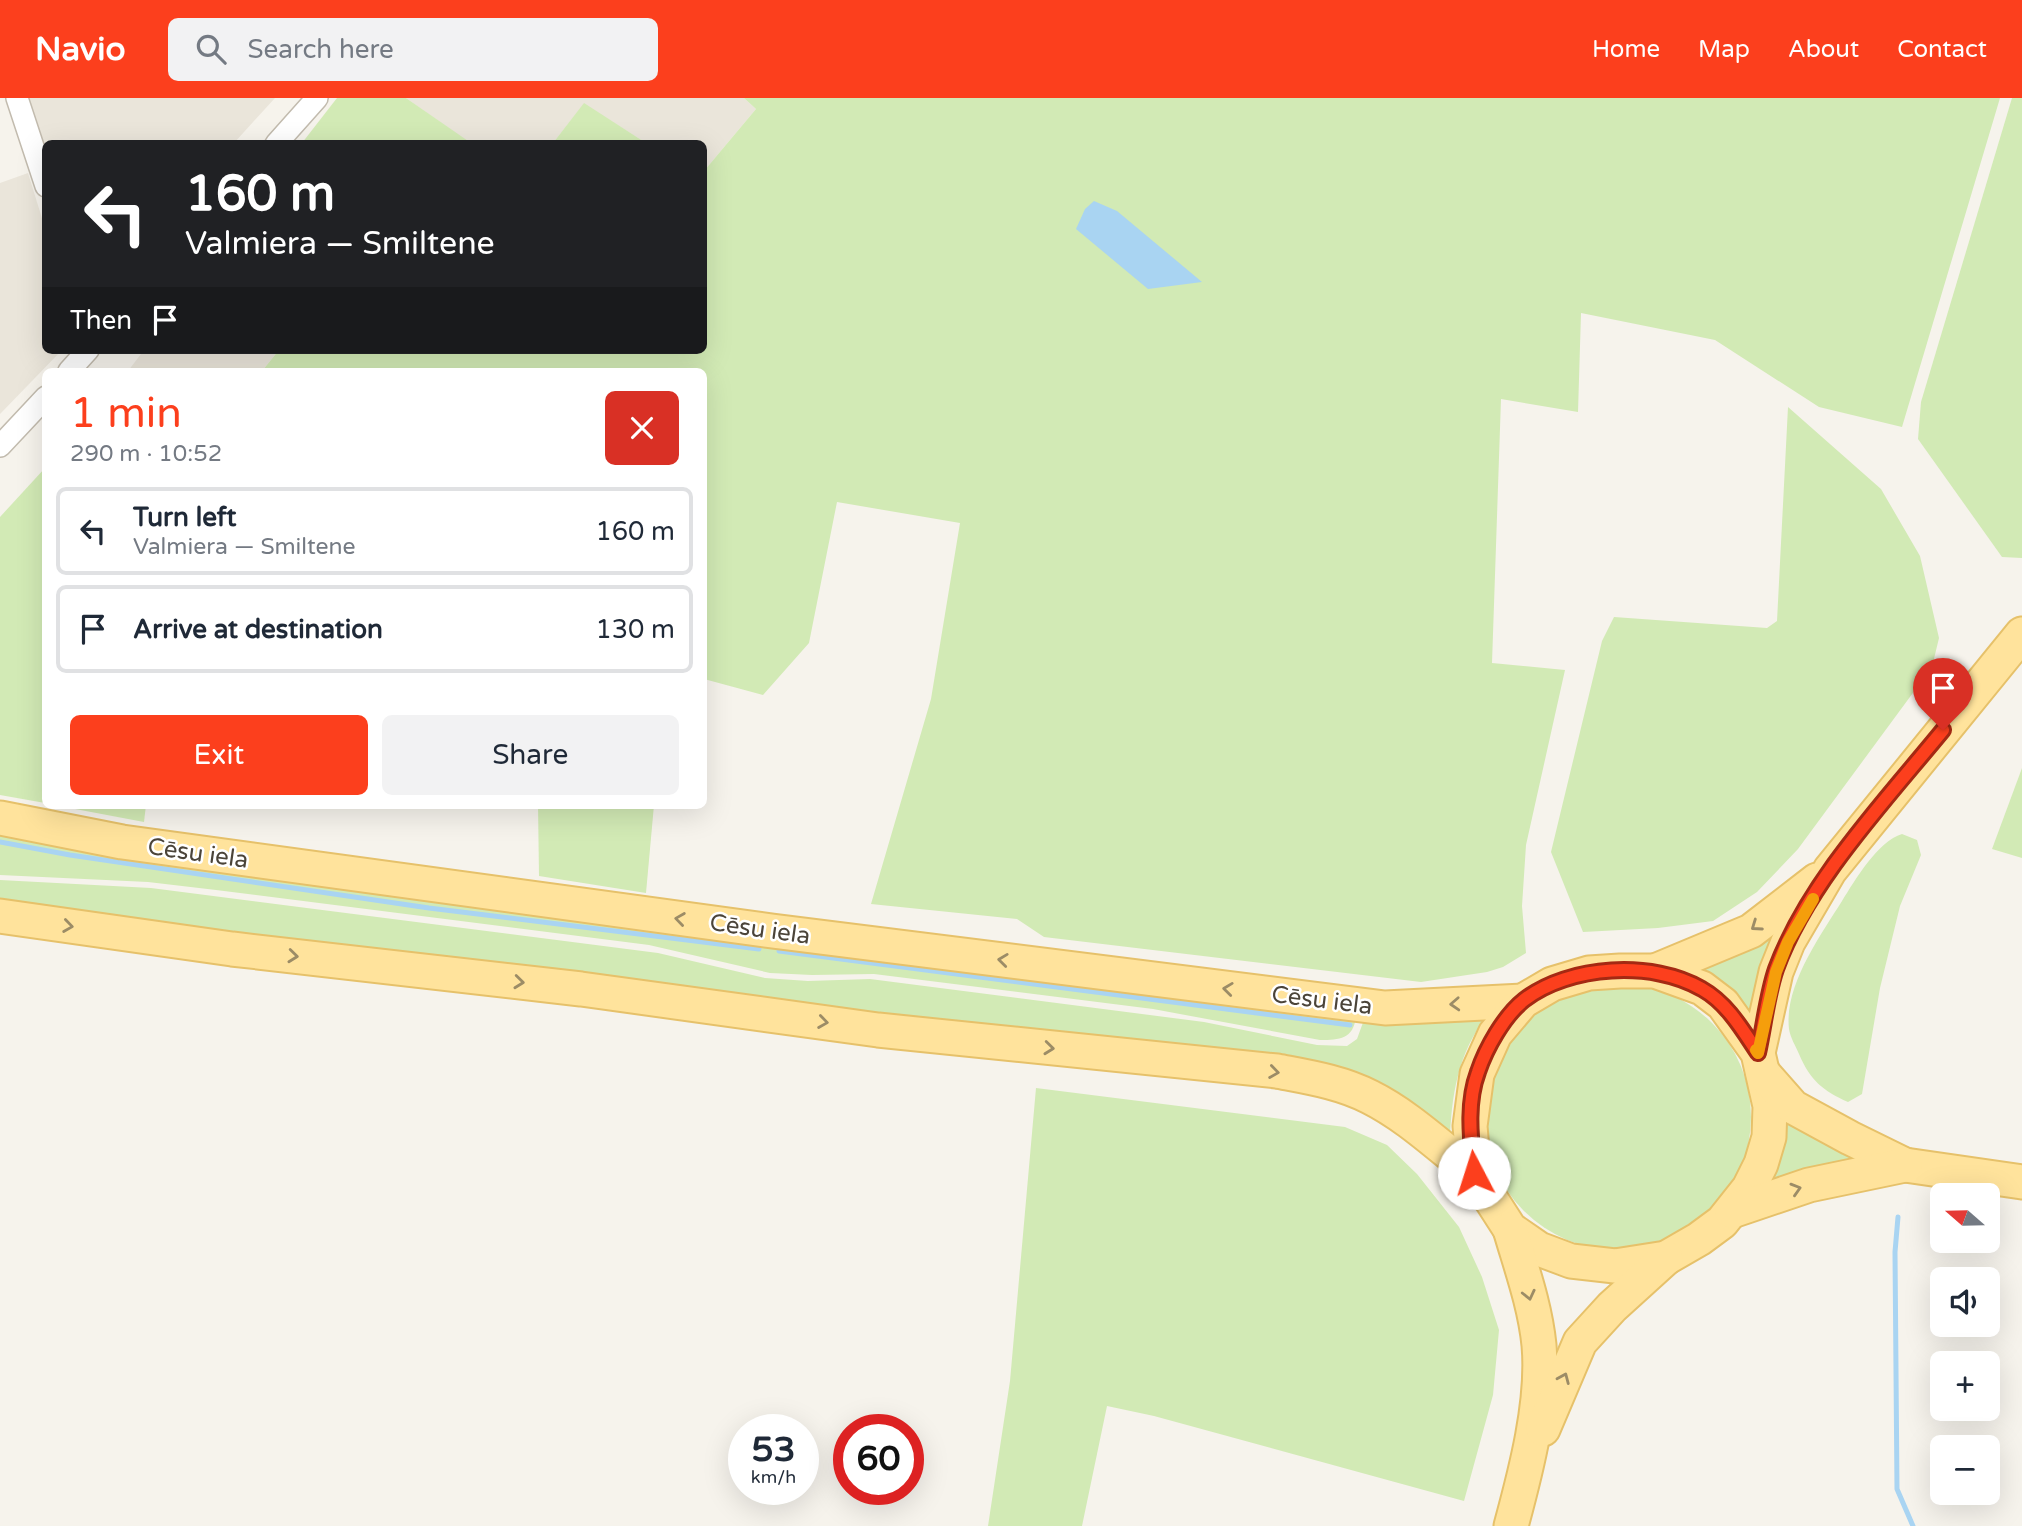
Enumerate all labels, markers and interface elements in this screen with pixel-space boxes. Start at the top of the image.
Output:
search box [168,18,658,81]
text: Navio [35,30,126,69]
icon: search [192,30,230,68]
text: Search here [248,34,394,65]
text: Home [1592,35,1660,64]
text: Map [1698,35,1750,64]
text: About [1788,35,1859,64]
text: Contact [1897,35,1987,64]
text: 160 m [185,165,335,224]
icon: left [70,168,161,259]
text: Valmiera — Smiltene [185,225,495,263]
icon: arrive [146,301,184,339]
text: Then [70,305,132,336]
text: 1 min [70,388,182,439]
button: close [605,391,679,465]
text: 290 m · 10:52 [70,440,222,468]
text: Turn left [133,502,236,533]
icon: left [74,512,112,550]
text: 160 m [595,516,675,547]
text: Valmiera — Smiltene [133,533,356,561]
icon: arrive [74,610,112,648]
text: Arrive at destination [133,614,383,645]
text: 130 m [595,614,675,645]
pin [1913,658,1973,730]
icon: arrive [1924,669,1962,707]
button: Exit [70,715,368,795]
button: Share [382,715,679,795]
street label: Cēsu iela [146,832,250,875]
street label: Cēsu iela [708,908,812,951]
one-way arrow [674,911,686,926]
one-way arrow [62,918,73,933]
one-way arrow [1751,918,1764,930]
one-way arrow [288,948,299,963]
one-way arrow [997,953,1009,968]
one-way arrow [513,974,525,989]
street label: Cēsu iela [1270,980,1374,1021]
one-way arrow [1223,981,1234,996]
one-way arrow [1449,997,1460,1012]
one-way arrow [817,1015,829,1030]
one-way arrow [1043,1040,1055,1055]
one-way arrow [1268,1064,1280,1079]
position arrow [1437,1136,1511,1210]
one-way arrow [1790,1182,1802,1197]
north arrow [1930,1183,2000,1253]
map controls [1930,1183,2000,1505]
button: sound [1930,1267,2000,1337]
one-way arrow [1520,1288,1535,1300]
button: + [1930,1351,2000,1421]
one-way arrow [1556,1373,1570,1385]
speed limit sign: 60 [833,1414,924,1505]
text: 53 [752,1429,795,1471]
button: − [1930,1435,2000,1505]
text: km/h [751,1466,796,1488]

